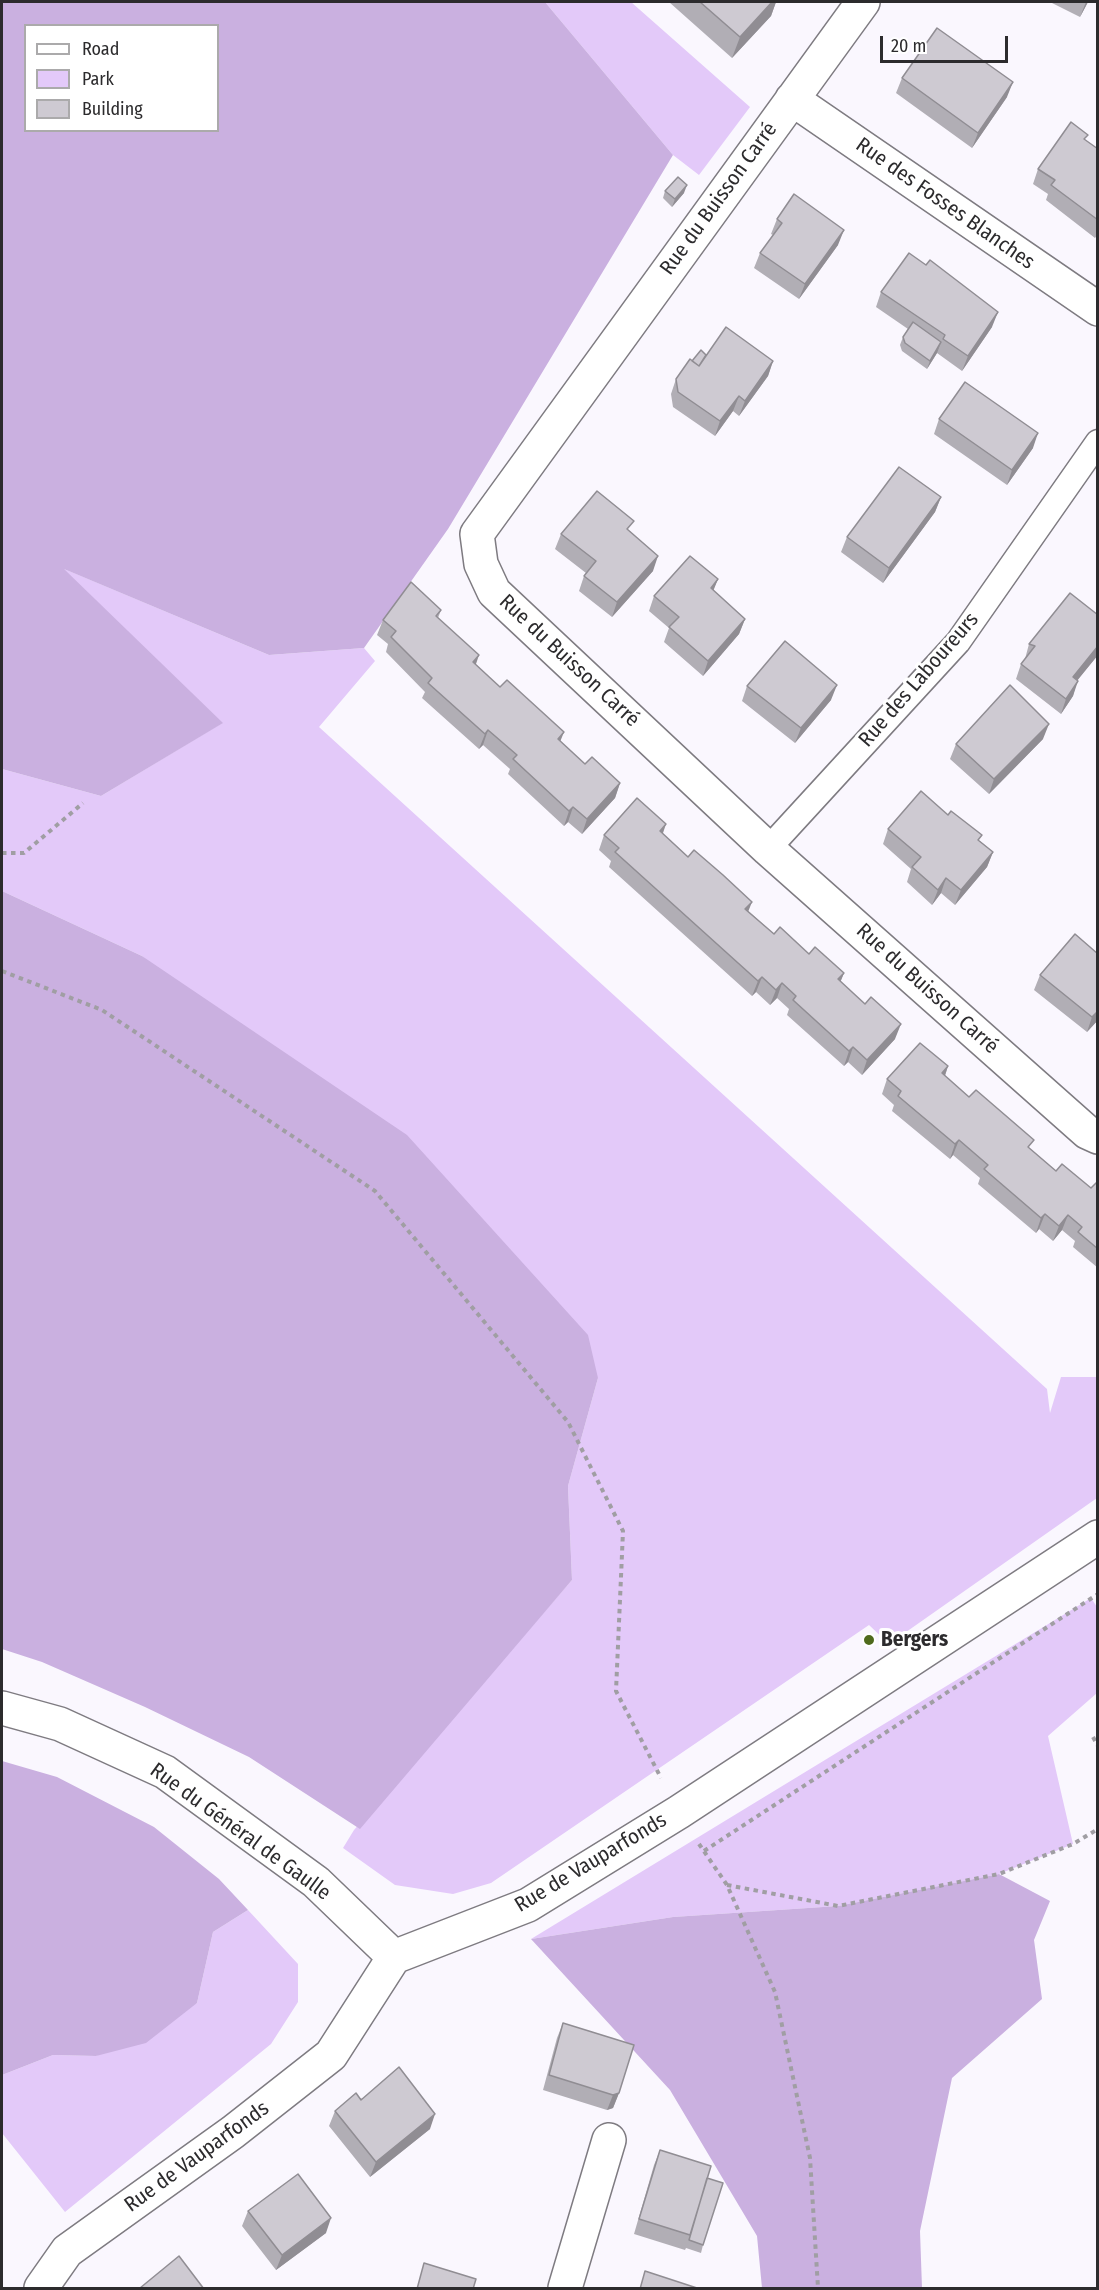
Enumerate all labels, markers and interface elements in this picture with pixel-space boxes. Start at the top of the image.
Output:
legend [24,24,219,132]
scale bar [883,24,1010,62]
text: 20 m [891,35,926,57]
text: Road [82,38,119,60]
text: Park [82,68,114,90]
text: Building [82,98,143,120]
street label: Rue du Buisson Carré [655,118,783,280]
street label: Rue des Fosses Blanches [851,133,1039,275]
street label: Rue du Buisson Carré [494,590,644,732]
street label: Rue des Laboureurs [854,608,984,752]
street label: Rue du Buisson Carré [851,919,1003,1059]
place label: Bergers [881,1627,948,1653]
marker: Bergers [862,1633,876,1647]
street label: Rue du Général de Gaulle [145,1758,335,1906]
street label: Rue de Vauparfonds [511,1808,671,1918]
street label: Rue de Vauparfonds [120,2096,274,2218]

